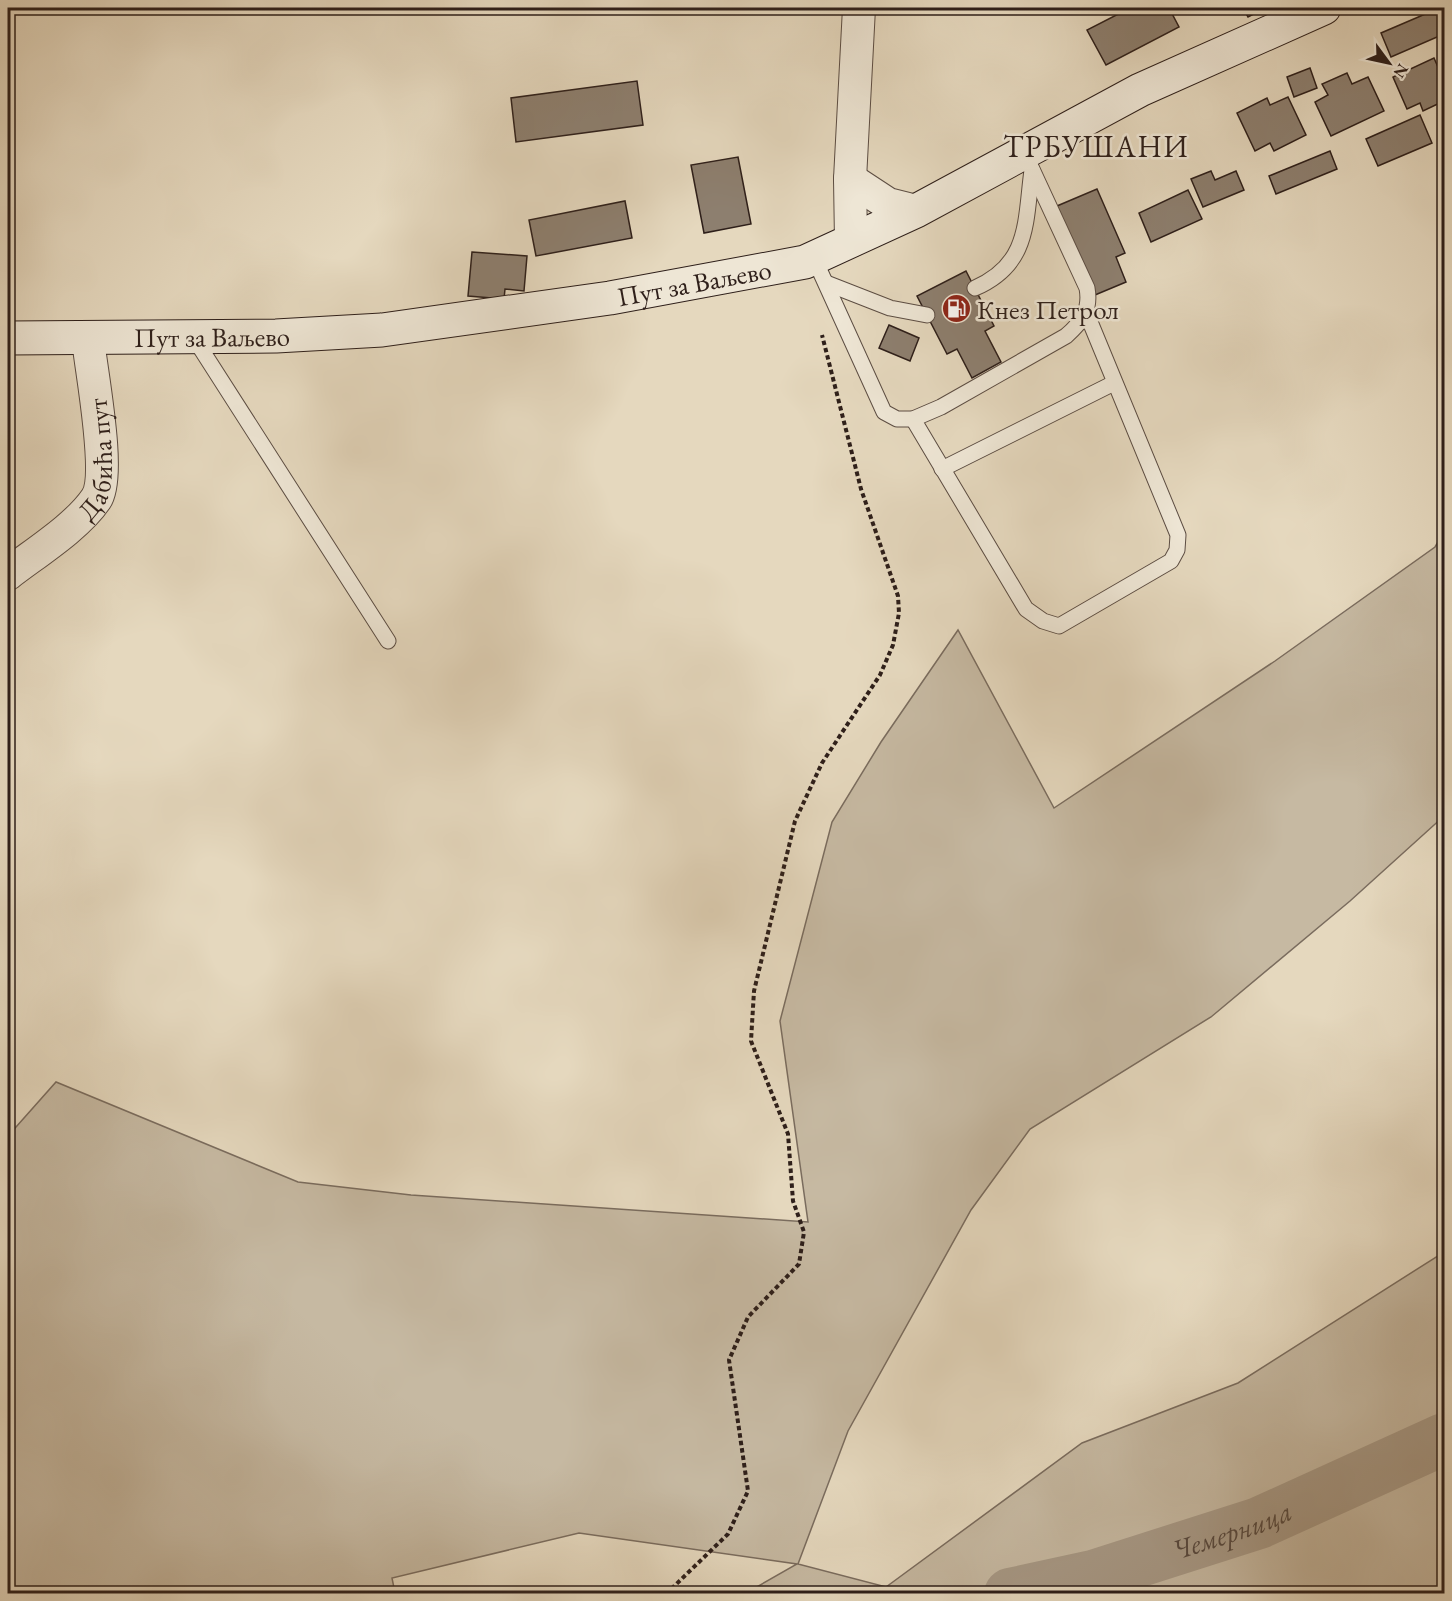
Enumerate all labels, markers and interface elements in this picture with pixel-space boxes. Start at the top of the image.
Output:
north arrow [1359,33,1419,93]
text: N [1389,60,1413,82]
district label: ТРБУШАНИ [1003,127,1189,166]
street label: Пут за Ваљево [614,251,774,314]
place label: Кнез Петрол [977,292,1119,327]
fuel station icon: Кнез Петрол [940,293,972,325]
street label: Пут за Ваљево [134,318,291,355]
street label: Дабића пут [69,396,120,527]
water label: Чемерница [1167,1493,1297,1568]

